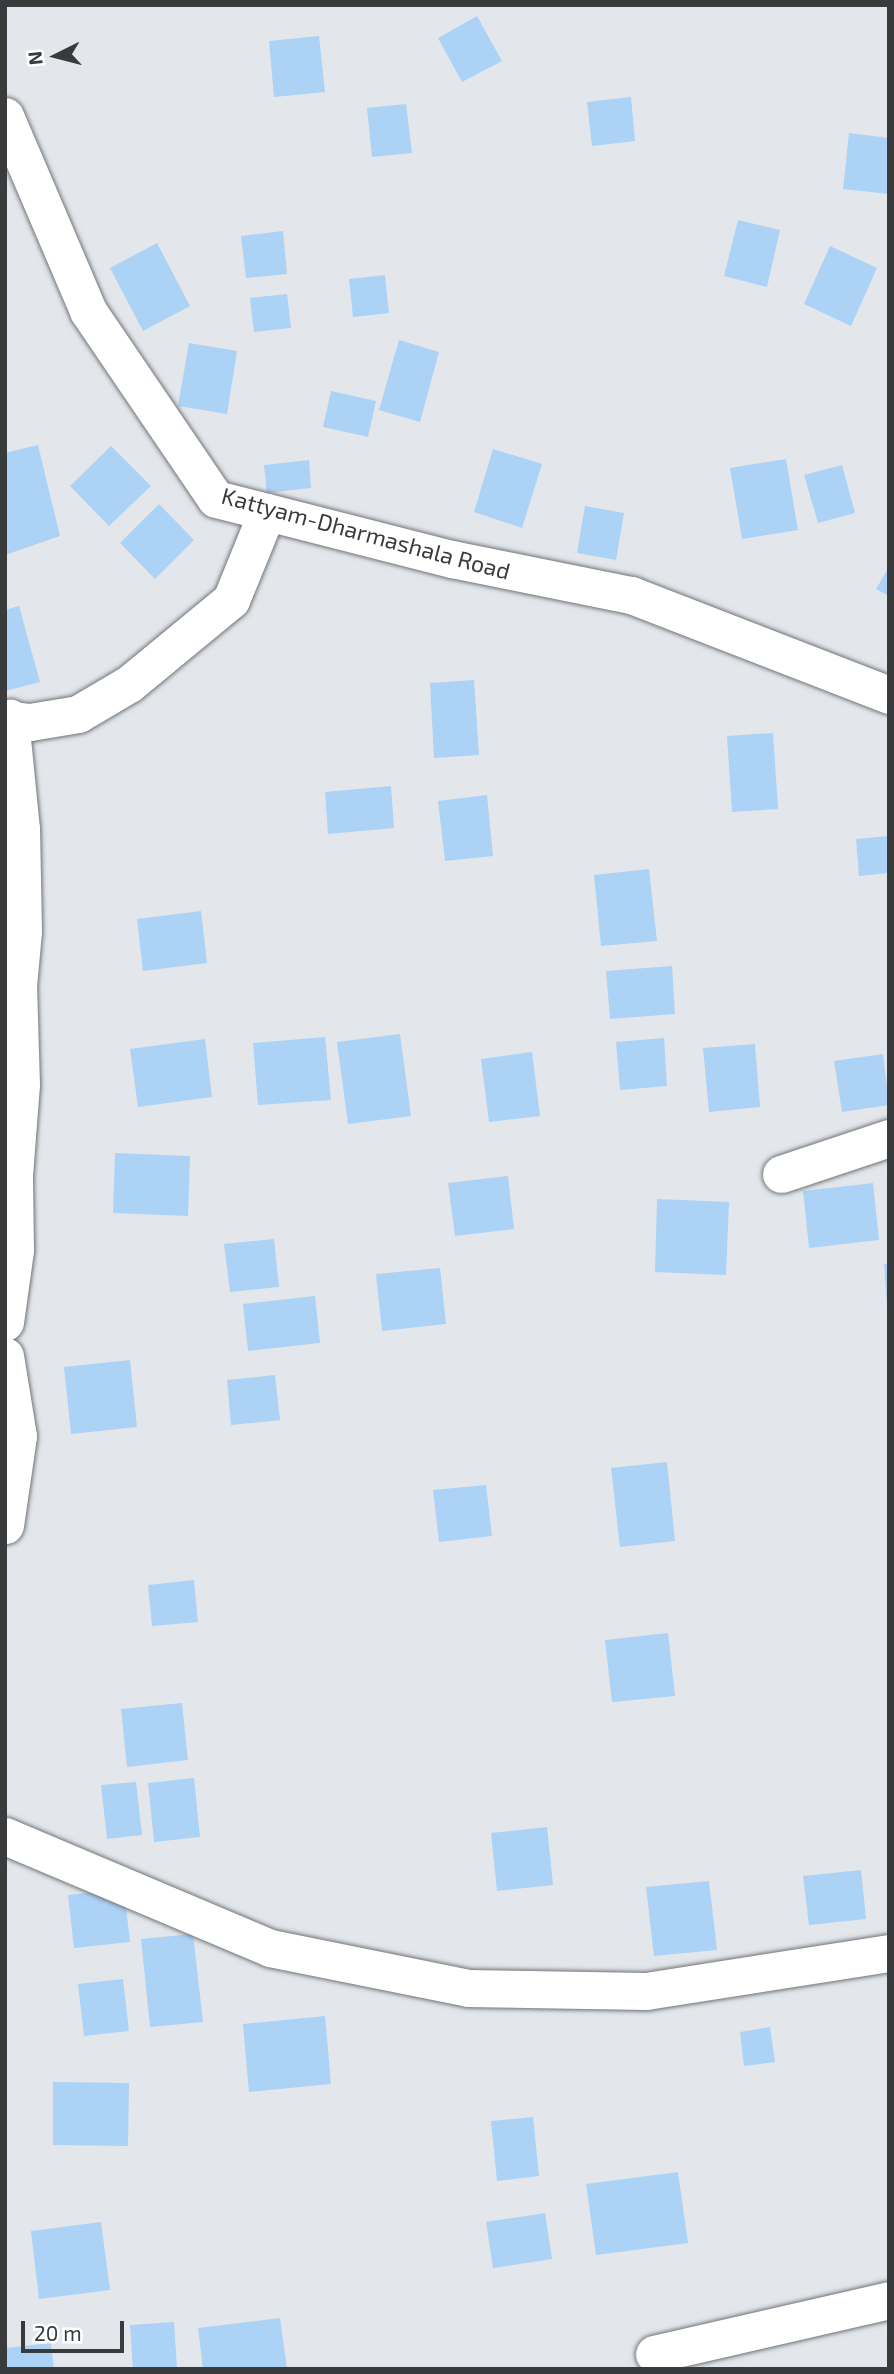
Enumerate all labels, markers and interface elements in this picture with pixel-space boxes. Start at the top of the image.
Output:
north arrow [21,21,91,91]
text: N [22,50,47,66]
street label: Kattyam-Dharmashala Road [219,481,513,585]
scale bar [24,2308,128,2352]
text: 20 m [34,2320,82,2345]

